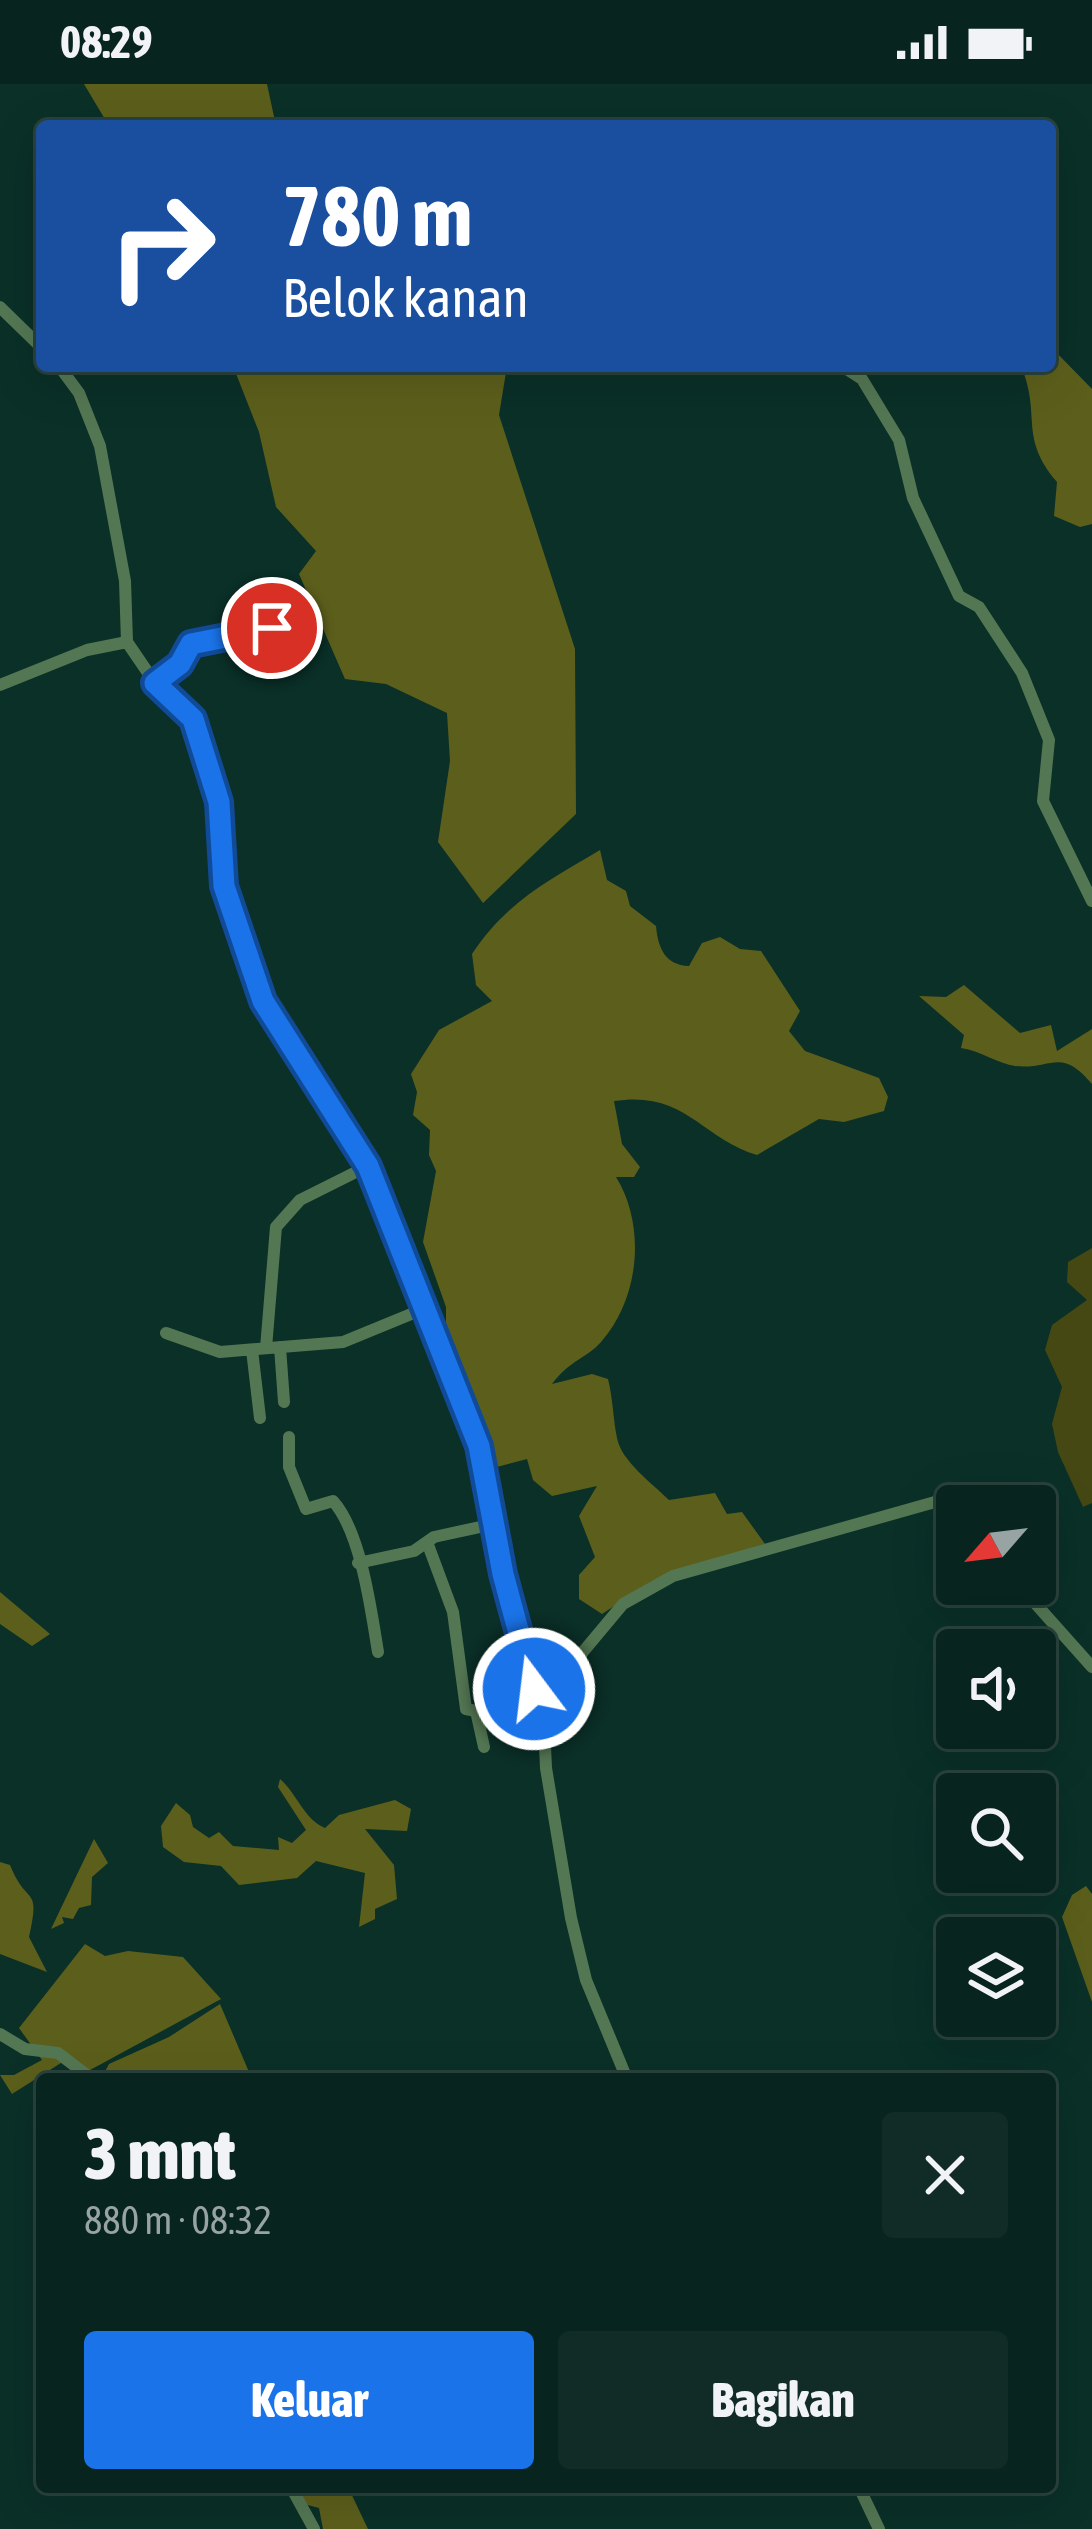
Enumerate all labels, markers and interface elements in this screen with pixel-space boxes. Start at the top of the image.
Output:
text: 08:29 [60,16,153,68]
icon: right [84,168,240,324]
text: 780 m [282,168,472,264]
text: Belok kanan [282,267,529,328]
pin [221,577,323,679]
icon: arrive [239,595,305,661]
north arrow [936,1485,1056,1605]
map controls [936,1485,1056,2037]
position arrow [471,1626,597,1752]
button: sound [936,1629,1056,1749]
button: search [936,1773,1056,1893]
button: layers [936,1917,1056,2037]
text: 3 mnt [84,2112,235,2194]
button: close [882,2112,1008,2238]
text: 880 m · 08:32 [84,2198,272,2242]
button: Keluar [84,2331,534,2469]
button: Bagikan [558,2331,1008,2469]

